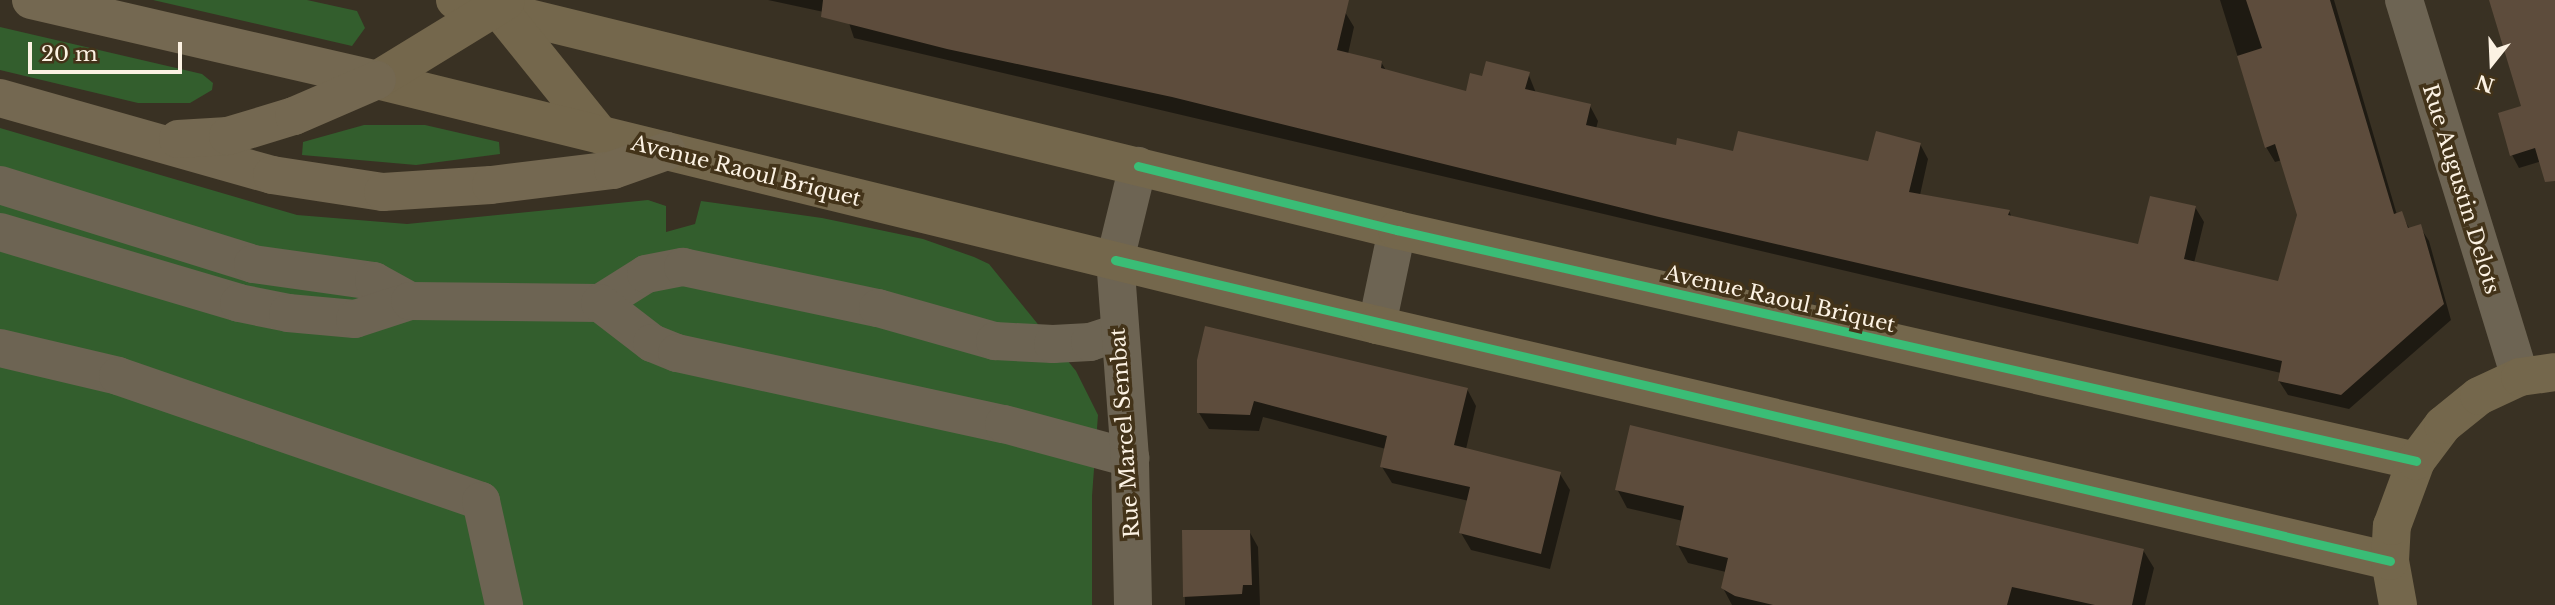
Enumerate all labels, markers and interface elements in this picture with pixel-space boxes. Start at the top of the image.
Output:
scale bar [32,28,186,72]
north arrow [2457,28,2527,98]
text: 20 m [41,41,98,67]
text: N [2473,70,2497,97]
street label: Rue Augustin Delots [2417,81,2505,297]
street label: Avenue Raoul Briquet [629,130,863,212]
street label: Avenue Raoul Briquet [1662,260,1898,338]
street label: Rue Marcel Sembat [1105,327,1145,539]

